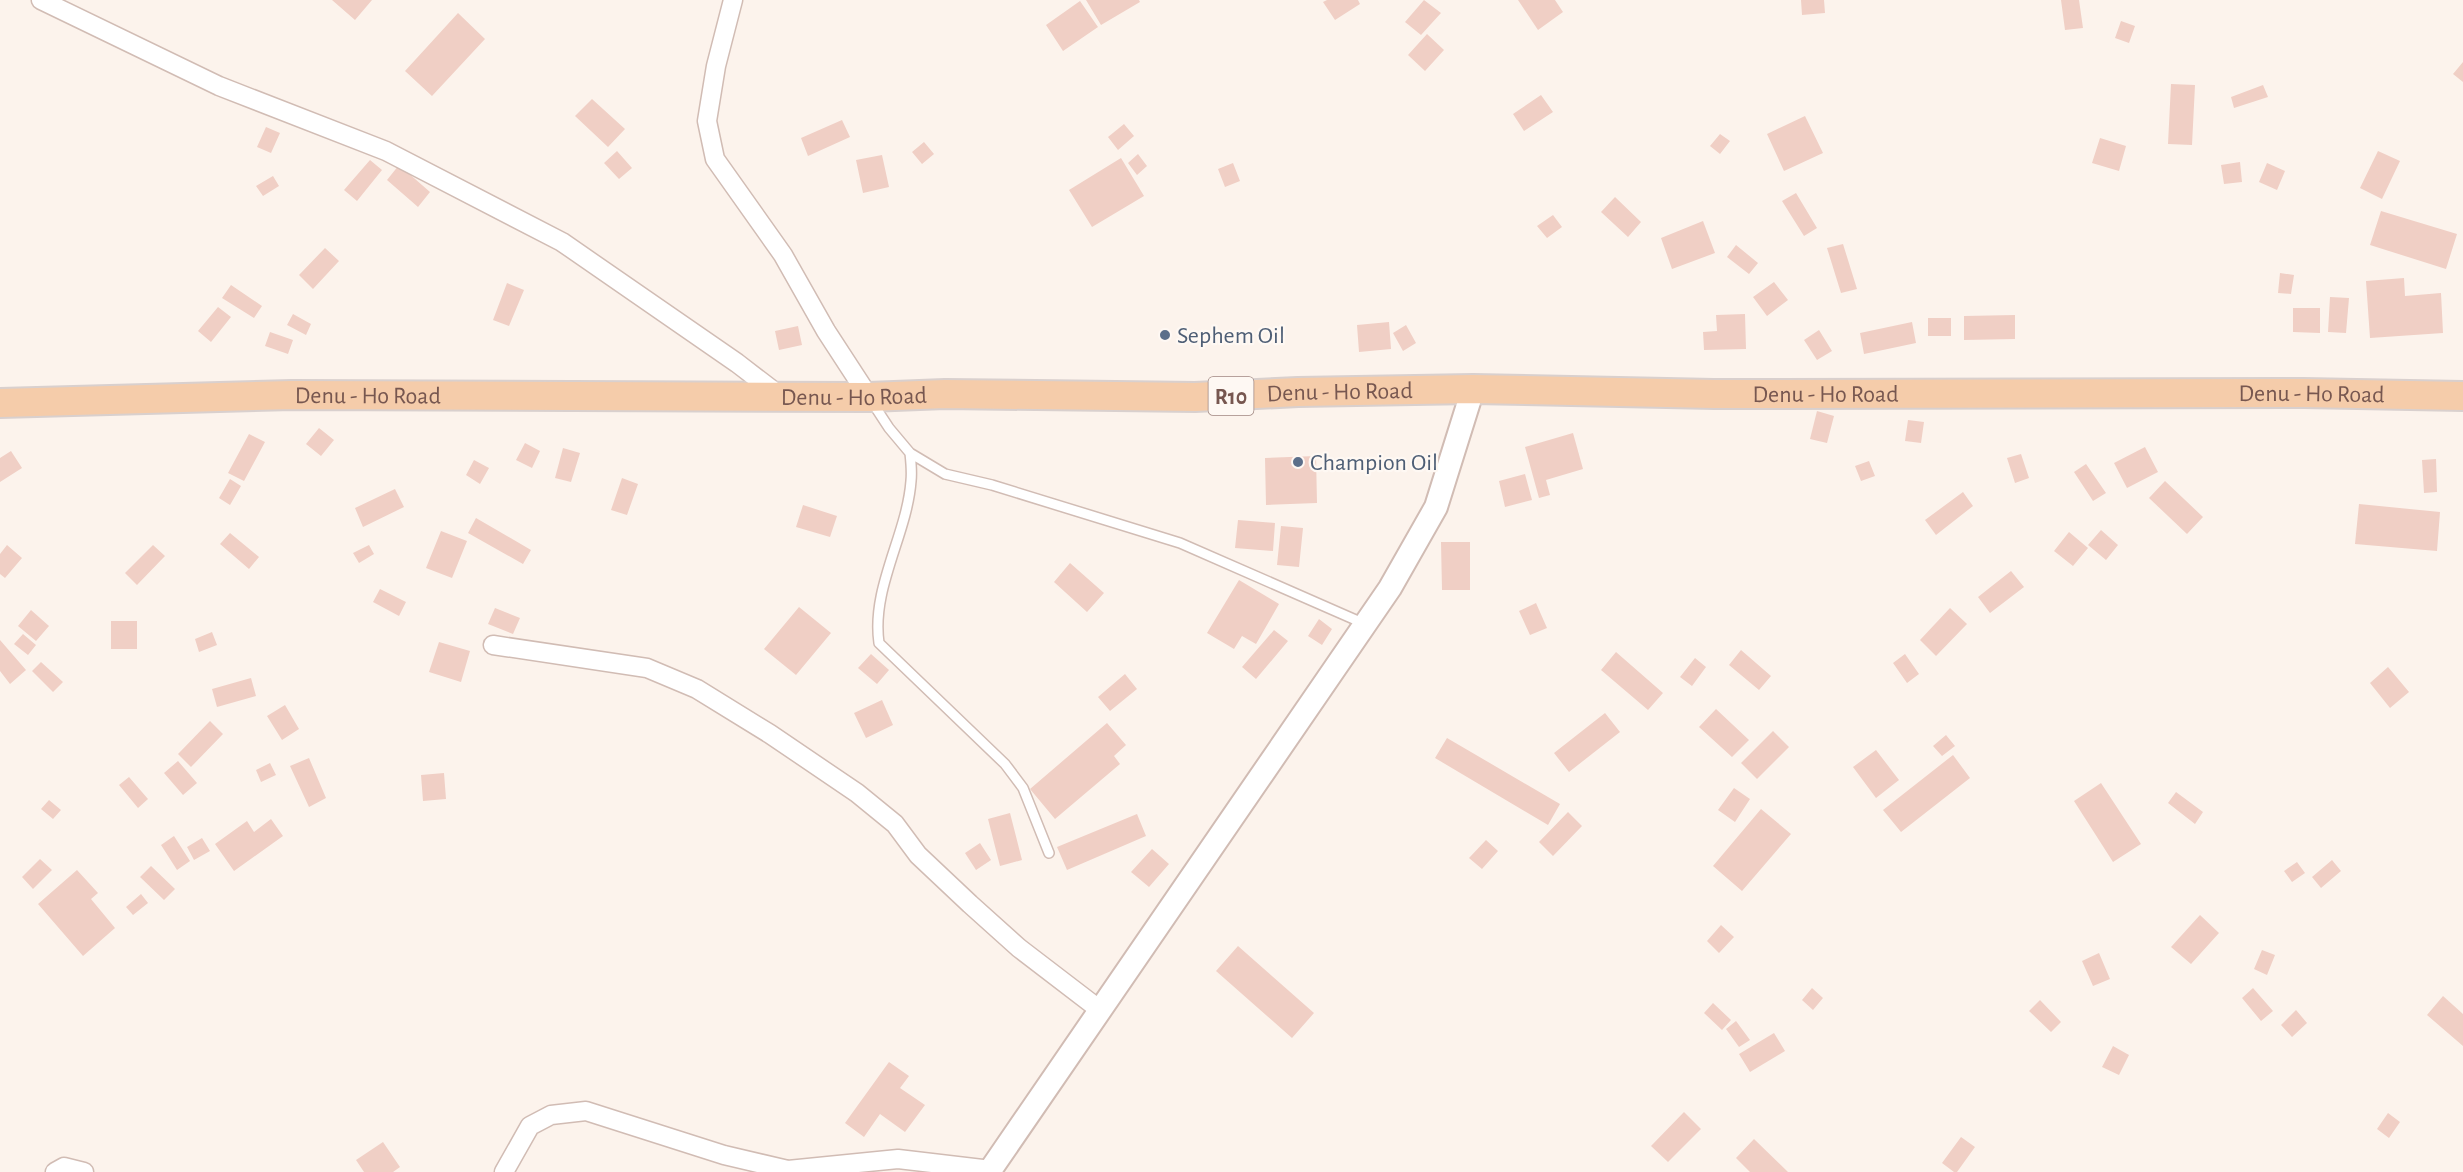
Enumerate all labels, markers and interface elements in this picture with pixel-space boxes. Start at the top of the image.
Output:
place label: Sephem Oil [1177,324,1285,348]
marker: Sephem Oil [1158,328,1172,342]
road number: R10 [1208,377,1254,415]
street label: Denu - Ho Road [1266,379,1413,407]
street label: Denu - Ho Road [2239,382,2385,408]
street label: Denu - Ho Road [1753,383,1899,407]
street label: Denu - Ho Road [295,384,441,409]
street label: Denu - Ho Road [781,384,927,410]
place label: Champion Oil [1310,451,1438,475]
marker: Champion Oil [1291,455,1305,469]

